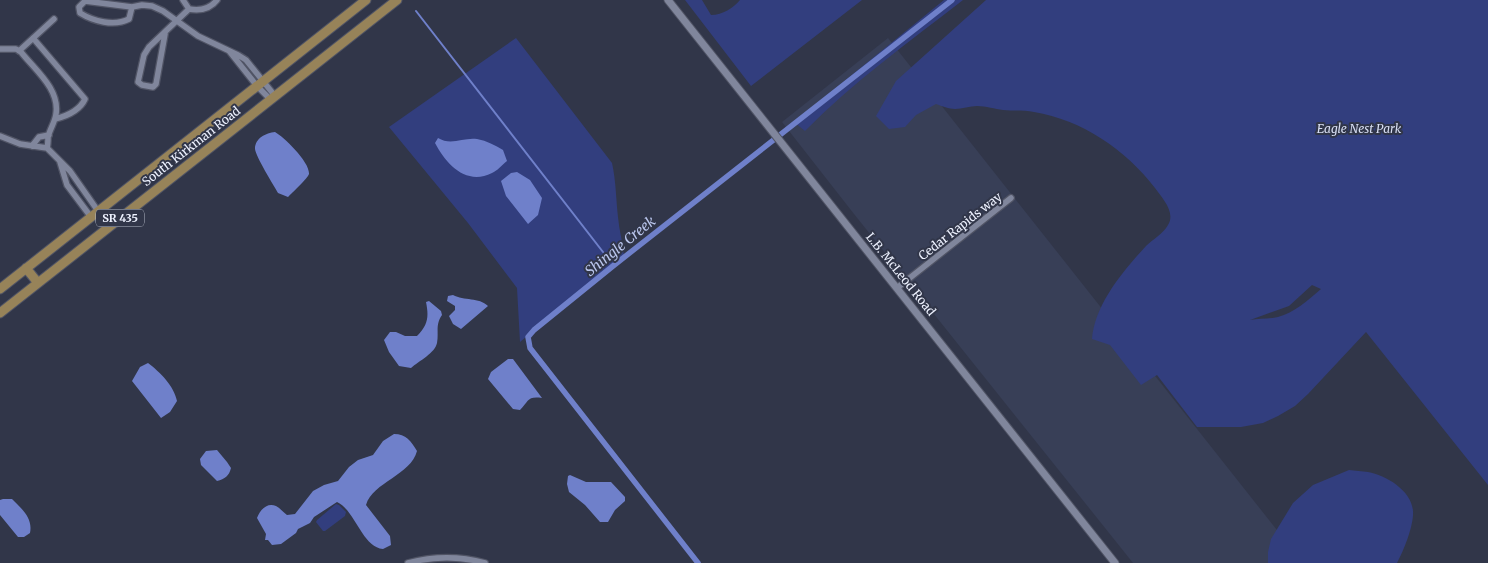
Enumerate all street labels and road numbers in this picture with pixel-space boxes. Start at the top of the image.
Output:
street label: South Kirkman Road [139,103,243,189]
street label: Cedar Rapids way [915,189,1005,263]
road number: SR 435 [96,210,144,227]
street label: L.B. McLeod Road [863,230,939,318]

